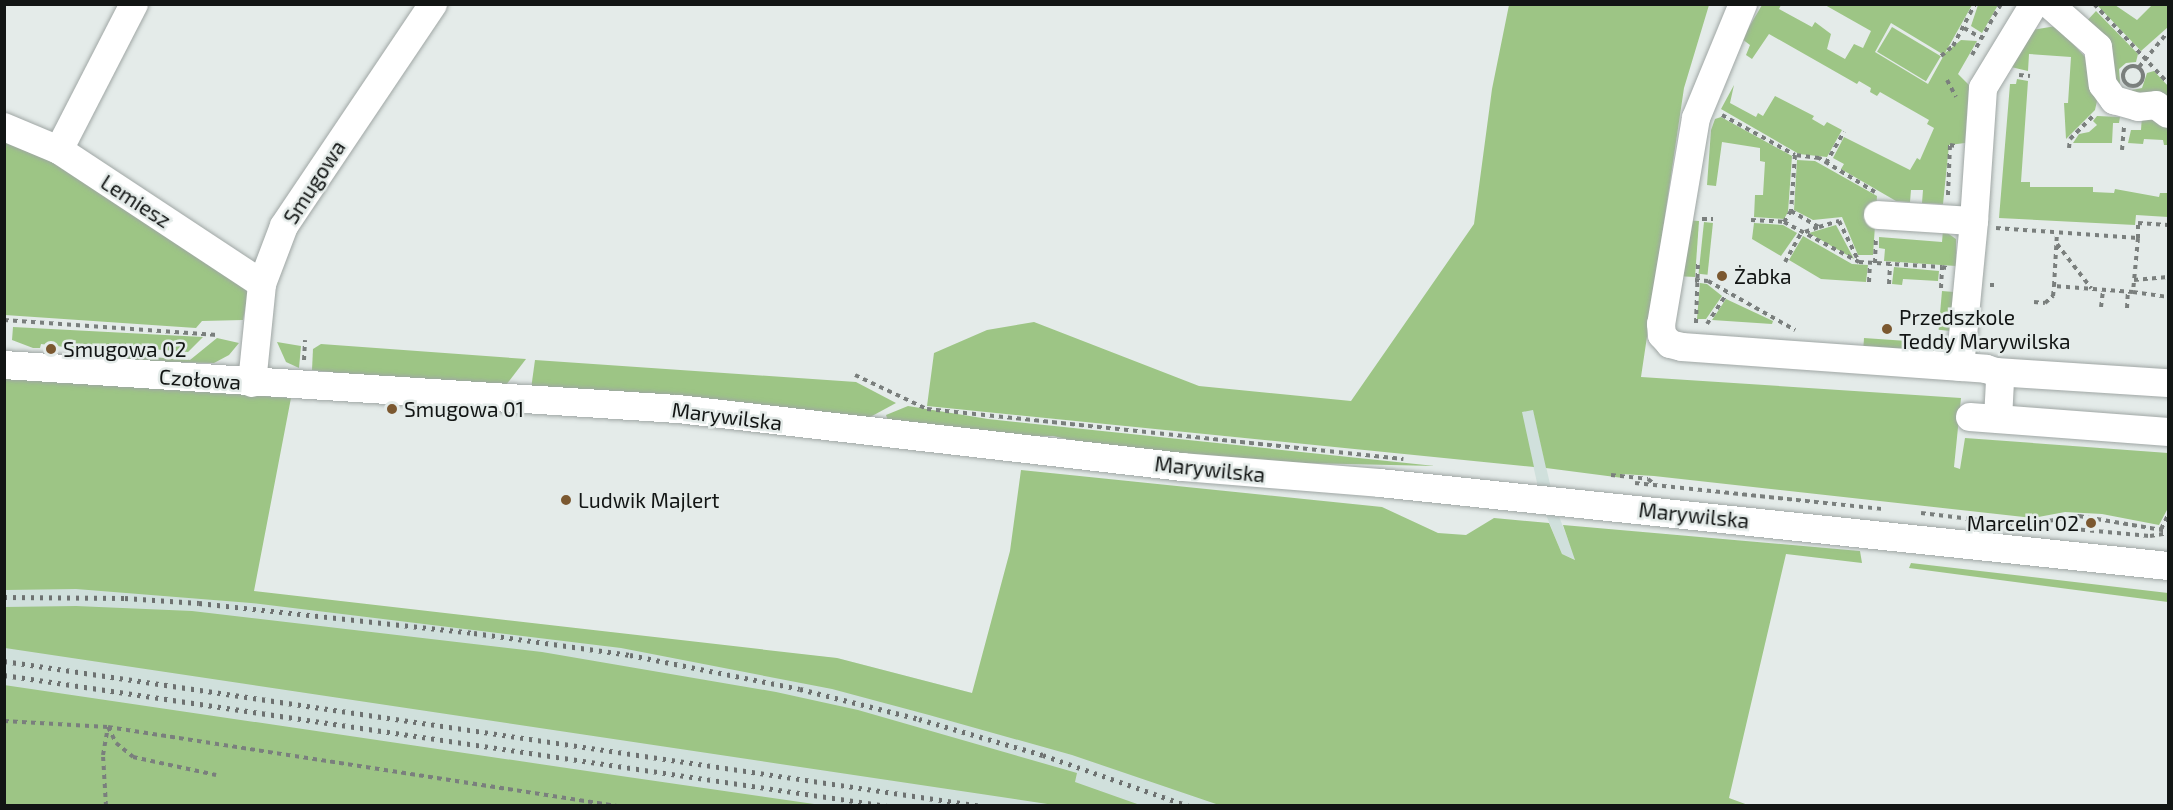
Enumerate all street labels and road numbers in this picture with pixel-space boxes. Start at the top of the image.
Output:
street label: Smugowa [278,136,350,228]
street label: Lemiesz [96,169,176,233]
street label: Czołowa [158,364,242,394]
street label: Marywilska [670,397,784,435]
street label: Marywilska [1153,451,1267,487]
street label: Marywilska [1637,497,1751,533]

